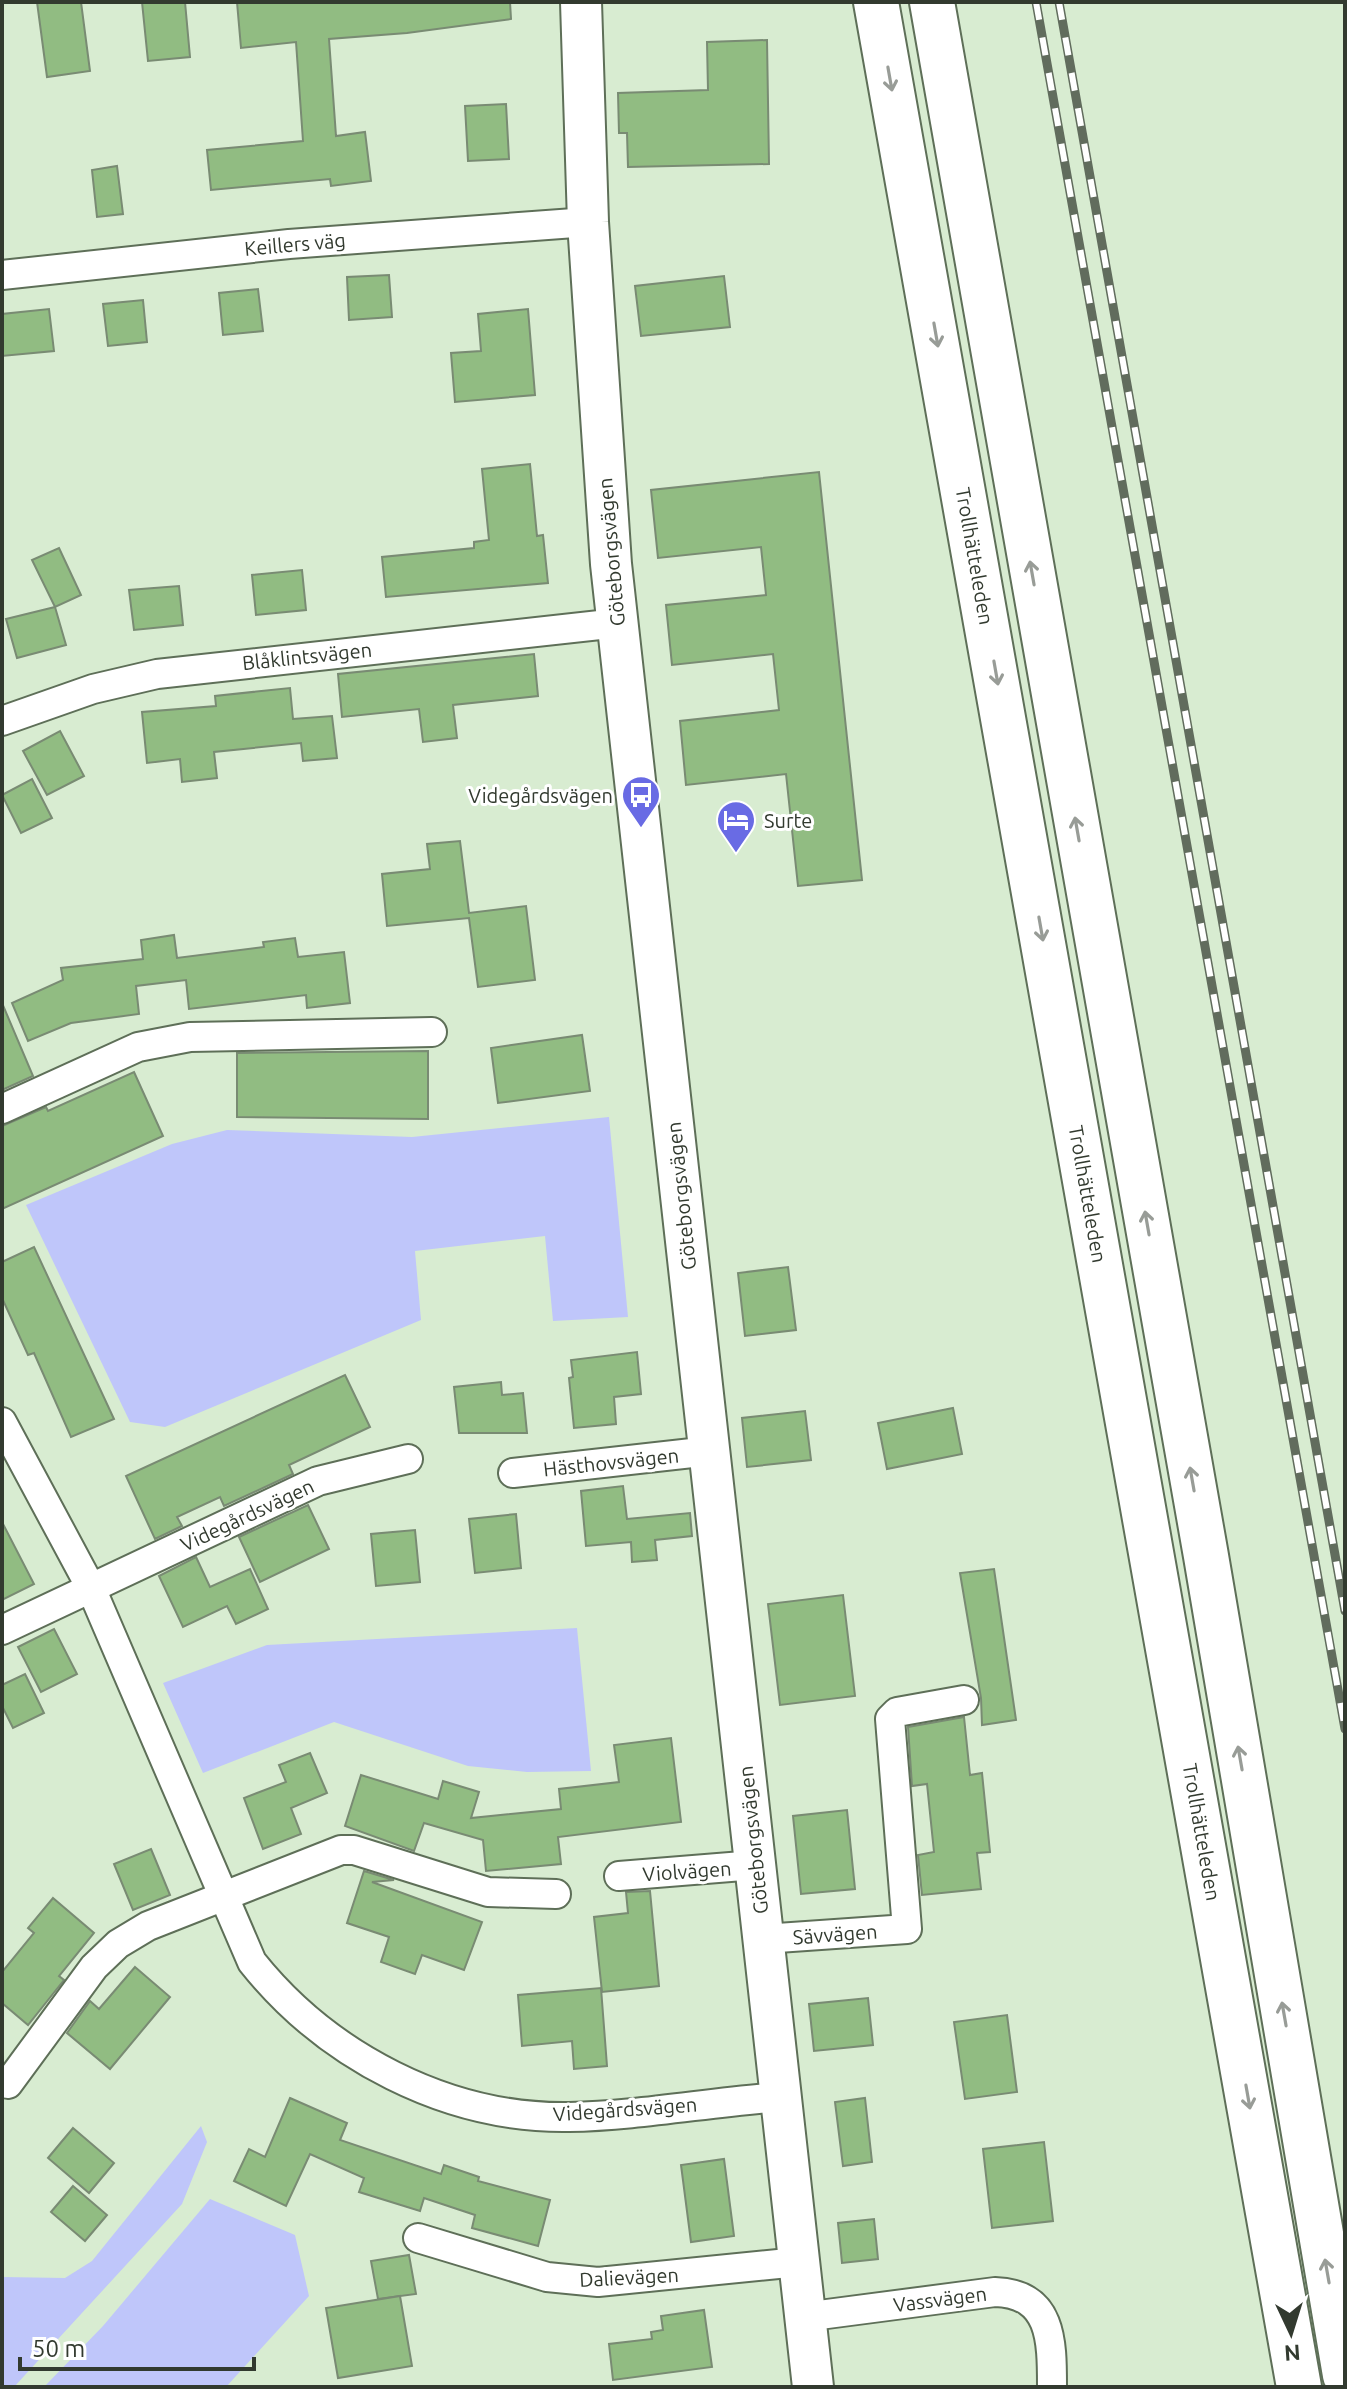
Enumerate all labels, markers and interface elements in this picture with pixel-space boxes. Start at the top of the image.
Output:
one-way arrow [883,66,898,91]
street label: Keillers väg [243,228,347,260]
one-way arrow [929,322,944,347]
street label: Göteborgsvägen [593,477,629,627]
street label: Trollhätteleden [952,486,998,626]
one-way arrow [1024,561,1039,587]
street label: Blåklintsvägen [241,638,373,674]
one-way arrow [989,660,1004,686]
bus stop icon: Videgårdsvägen [620,774,662,829]
place label: Videgårdsvägen [468,784,613,807]
hotel icon: Surte [715,799,757,854]
place label: Surte [764,809,812,832]
one-way arrow [1069,817,1084,843]
one-way arrow [1035,916,1050,942]
street label: Göteborgsvägen [662,1121,700,1271]
street label: Trollhätteleden [1065,1124,1111,1264]
one-way arrow [1139,1211,1154,1236]
street label: Hästhovsvägen [542,1443,680,1481]
one-way arrow [1184,1467,1199,1493]
street label: Videgårdsvägen [177,1474,317,1556]
one-way arrow [1232,1746,1247,1771]
street label: Trollhätteleden [1179,1762,1225,1902]
street label: Göteborgsvägen [734,1765,772,1915]
street label: Violvägen [642,1856,732,1886]
street label: Sävvägen [792,1920,878,1948]
one-way arrow [1275,2002,1290,2028]
one-way arrow [1242,2084,1257,2109]
street label: Videgårdsvägen [552,2092,698,2126]
one-way arrow [1319,2258,1334,2284]
street label: Dalievägen [579,2263,679,2291]
street label: Vassvägen [892,2282,988,2316]
north arrow [1251,2293,1331,2373]
scale bar [20,2321,254,2371]
text: 50 m [32,2335,85,2362]
text: N [1283,2340,1301,2366]

